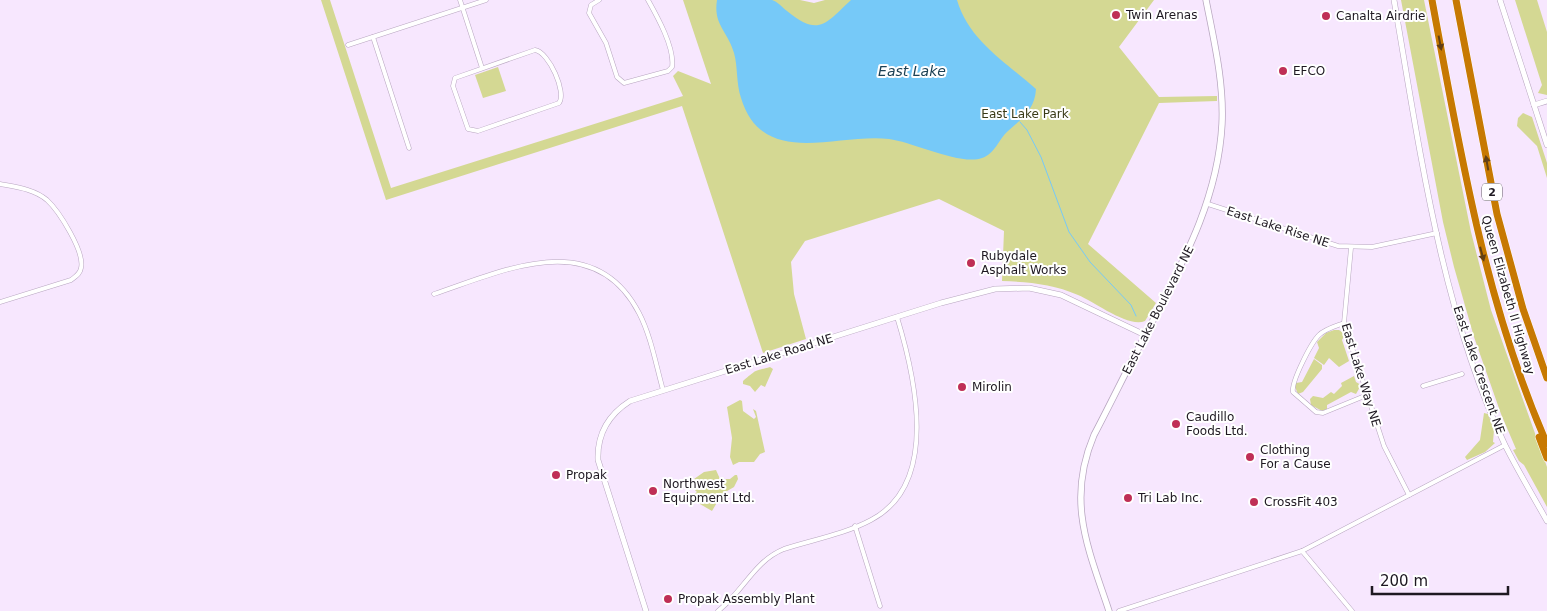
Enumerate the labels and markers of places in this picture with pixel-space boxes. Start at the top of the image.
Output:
place label: Twin Arenas [1125,8,1197,22]
marker: Twin Arenas [1110,9,1122,21]
place label: Canalta Airdrie [1336,9,1425,23]
marker: Canalta Airdrie [1320,10,1332,22]
place label: EFCO [1293,64,1325,78]
marker: EFCO [1277,65,1289,77]
place label: Rubydale Asphalt Works [981,249,1067,277]
marker: Rubydale Asphalt Works [965,257,977,269]
place label: Mirolin [972,380,1012,394]
marker: Mirolin [956,381,968,393]
place label: Caudillo Foods Ltd. [1186,410,1248,438]
marker: Caudillo Foods Ltd. [1170,418,1182,430]
place label: Clothing For a Cause [1260,443,1331,471]
marker: Clothing For a Cause [1244,451,1256,463]
place label: Propak [566,468,607,482]
marker: Propak [550,469,562,481]
place label: Northwest Equipment Ltd. [663,477,755,505]
marker: Northwest Equipment Ltd. [647,485,659,497]
place label: Tri Lab Inc. [1137,491,1203,505]
marker: Tri Lab Inc. [1122,492,1134,504]
place label: CrossFit 403 [1264,495,1338,509]
marker: CrossFit 403 [1248,496,1260,508]
place label: Propak Assembly Plant [678,592,815,606]
marker: Propak Assembly Plant [662,593,674,605]

